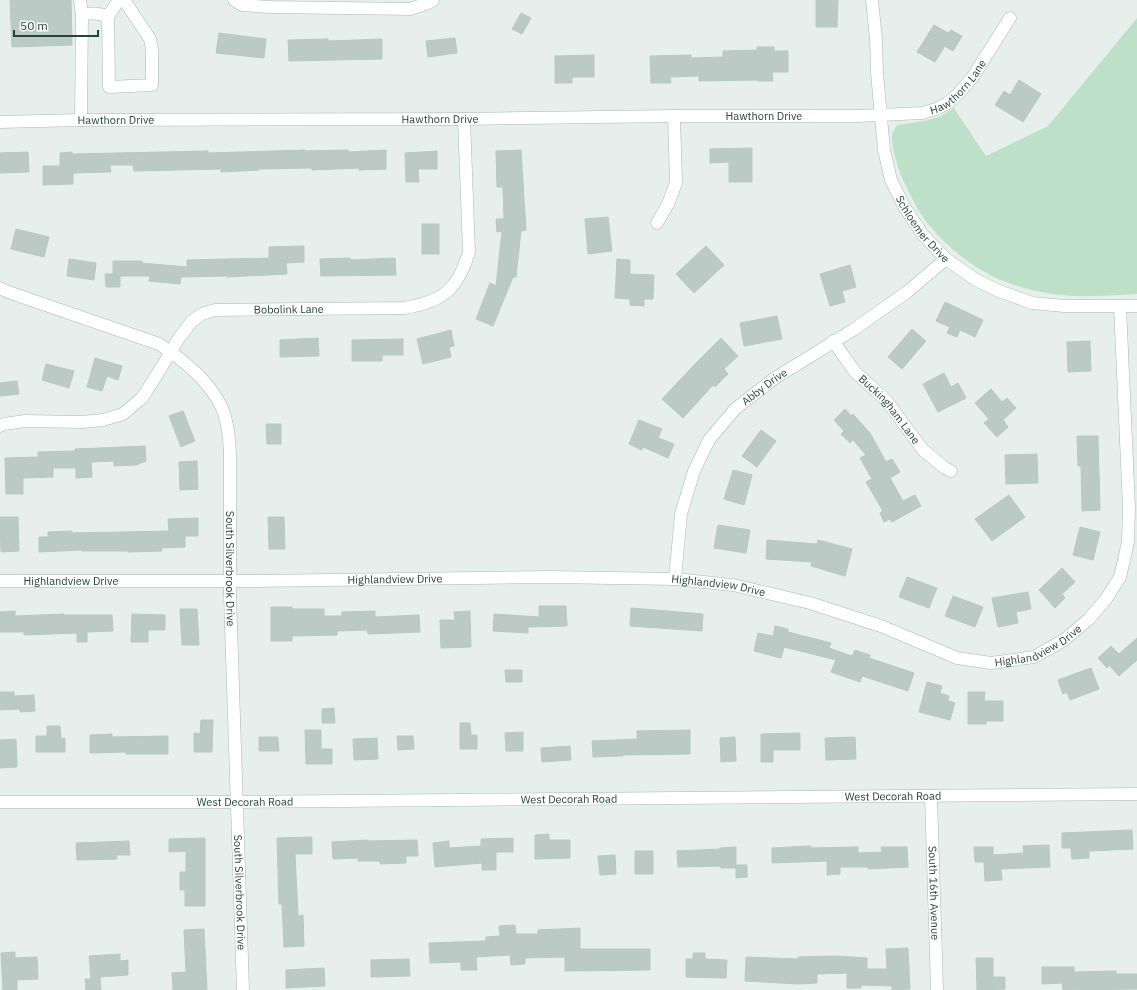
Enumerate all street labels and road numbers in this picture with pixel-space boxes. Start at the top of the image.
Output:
street label: Hawthorn Lane [928,57,989,117]
street label: Hawthorn Drive [726,109,802,123]
street label: Hawthorn Drive [402,112,478,126]
street label: Hawthorn Drive [78,113,154,127]
street label: Schloemer Drive [893,193,953,266]
street label: Bobolink Lane [254,302,324,317]
street label: Abby Drive [739,365,790,408]
street label: Buckingham Lane [856,372,923,447]
street label: South Silverbrook Drive [223,511,238,627]
street label: Highlandview Drive [347,571,443,587]
street label: Highlandview Drive [671,572,767,599]
street label: Highlandview Drive [24,574,118,588]
street label: Highlandview Drive [994,621,1084,669]
street label: West Decorah Road [845,789,941,804]
street label: West Decorah Road [521,792,617,806]
street label: West Decorah Road [197,794,293,809]
street label: South Silverbrook Drive [231,834,249,950]
street label: South 16th Avenue [926,846,942,940]

